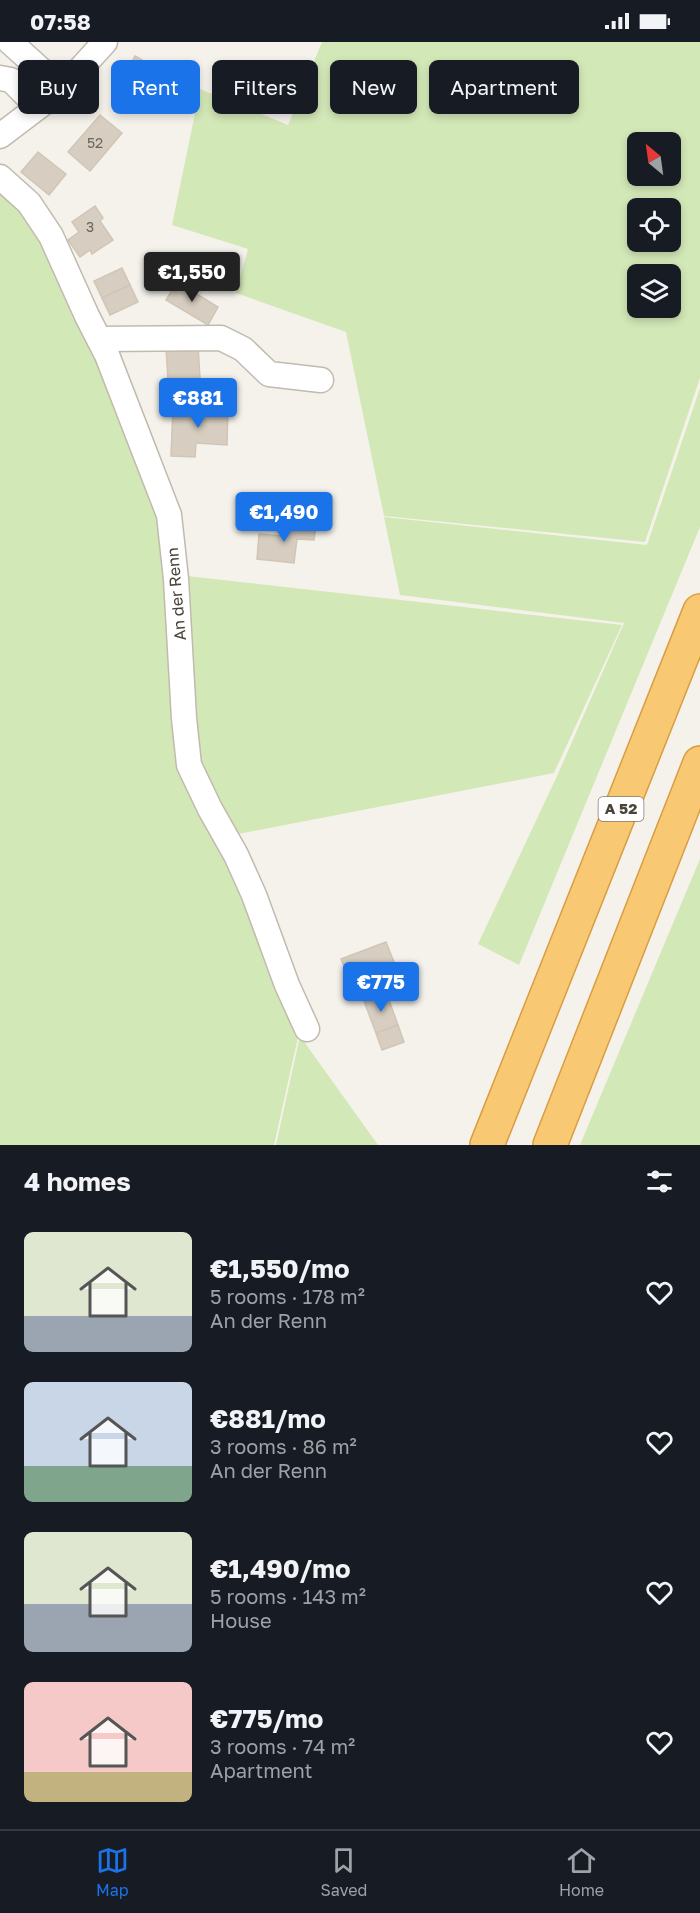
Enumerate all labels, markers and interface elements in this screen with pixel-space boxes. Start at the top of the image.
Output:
text: 07:58 [30,8,91,35]
chip: Buy [18,60,99,114]
chip: Rent [111,60,200,114]
chip: Filters [212,60,318,114]
chip: New [330,60,417,114]
chip: Apartment [429,60,579,114]
north arrow [627,132,681,186]
map controls [627,132,681,318]
house number: 52 [87,134,103,151]
button: locate [627,198,681,252]
house number: 3 [86,218,94,235]
pin: €1,550 [143,252,241,303]
text: €1,550 [158,259,226,283]
button: layers [627,264,681,318]
pin: €881 [162,378,234,429]
text: €881 [173,385,223,409]
pin: €1,490 [235,492,333,543]
text: €1,490 [250,499,319,523]
street label: An der Renn [162,547,190,641]
road number: A 52 [598,797,644,821]
pin: €775 [345,962,417,1013]
text: €775 [357,969,405,993]
icon: filters [643,1165,676,1198]
text: 4 homes [24,1166,131,1197]
text: €1,550/mo [210,1253,350,1284]
icon: home [72,1256,144,1328]
icon: heart [643,1276,676,1309]
text: 5 rooms · 178 m² [210,1284,365,1308]
text: An der Renn [210,1308,327,1332]
text: €881/mo [210,1403,326,1434]
icon: home [72,1406,144,1478]
icon: heart [643,1426,676,1459]
text: 3 rooms · 86 m² [210,1434,357,1458]
text: An der Renn [210,1458,327,1482]
text: €1,490/mo [210,1553,351,1584]
icon: home [72,1556,144,1628]
icon: heart [643,1576,676,1609]
text: 5 rooms · 143 m² [210,1584,366,1608]
text: House [210,1608,272,1632]
text: €775/mo [210,1703,323,1734]
icon: home [72,1706,144,1778]
icon: heart [643,1726,676,1759]
text: 3 rooms · 74 m² [210,1734,355,1758]
text: Apartment [210,1758,313,1782]
tab: Map [96,1844,129,1900]
tab: Saved [321,1844,367,1900]
tab: Home [559,1844,604,1900]

